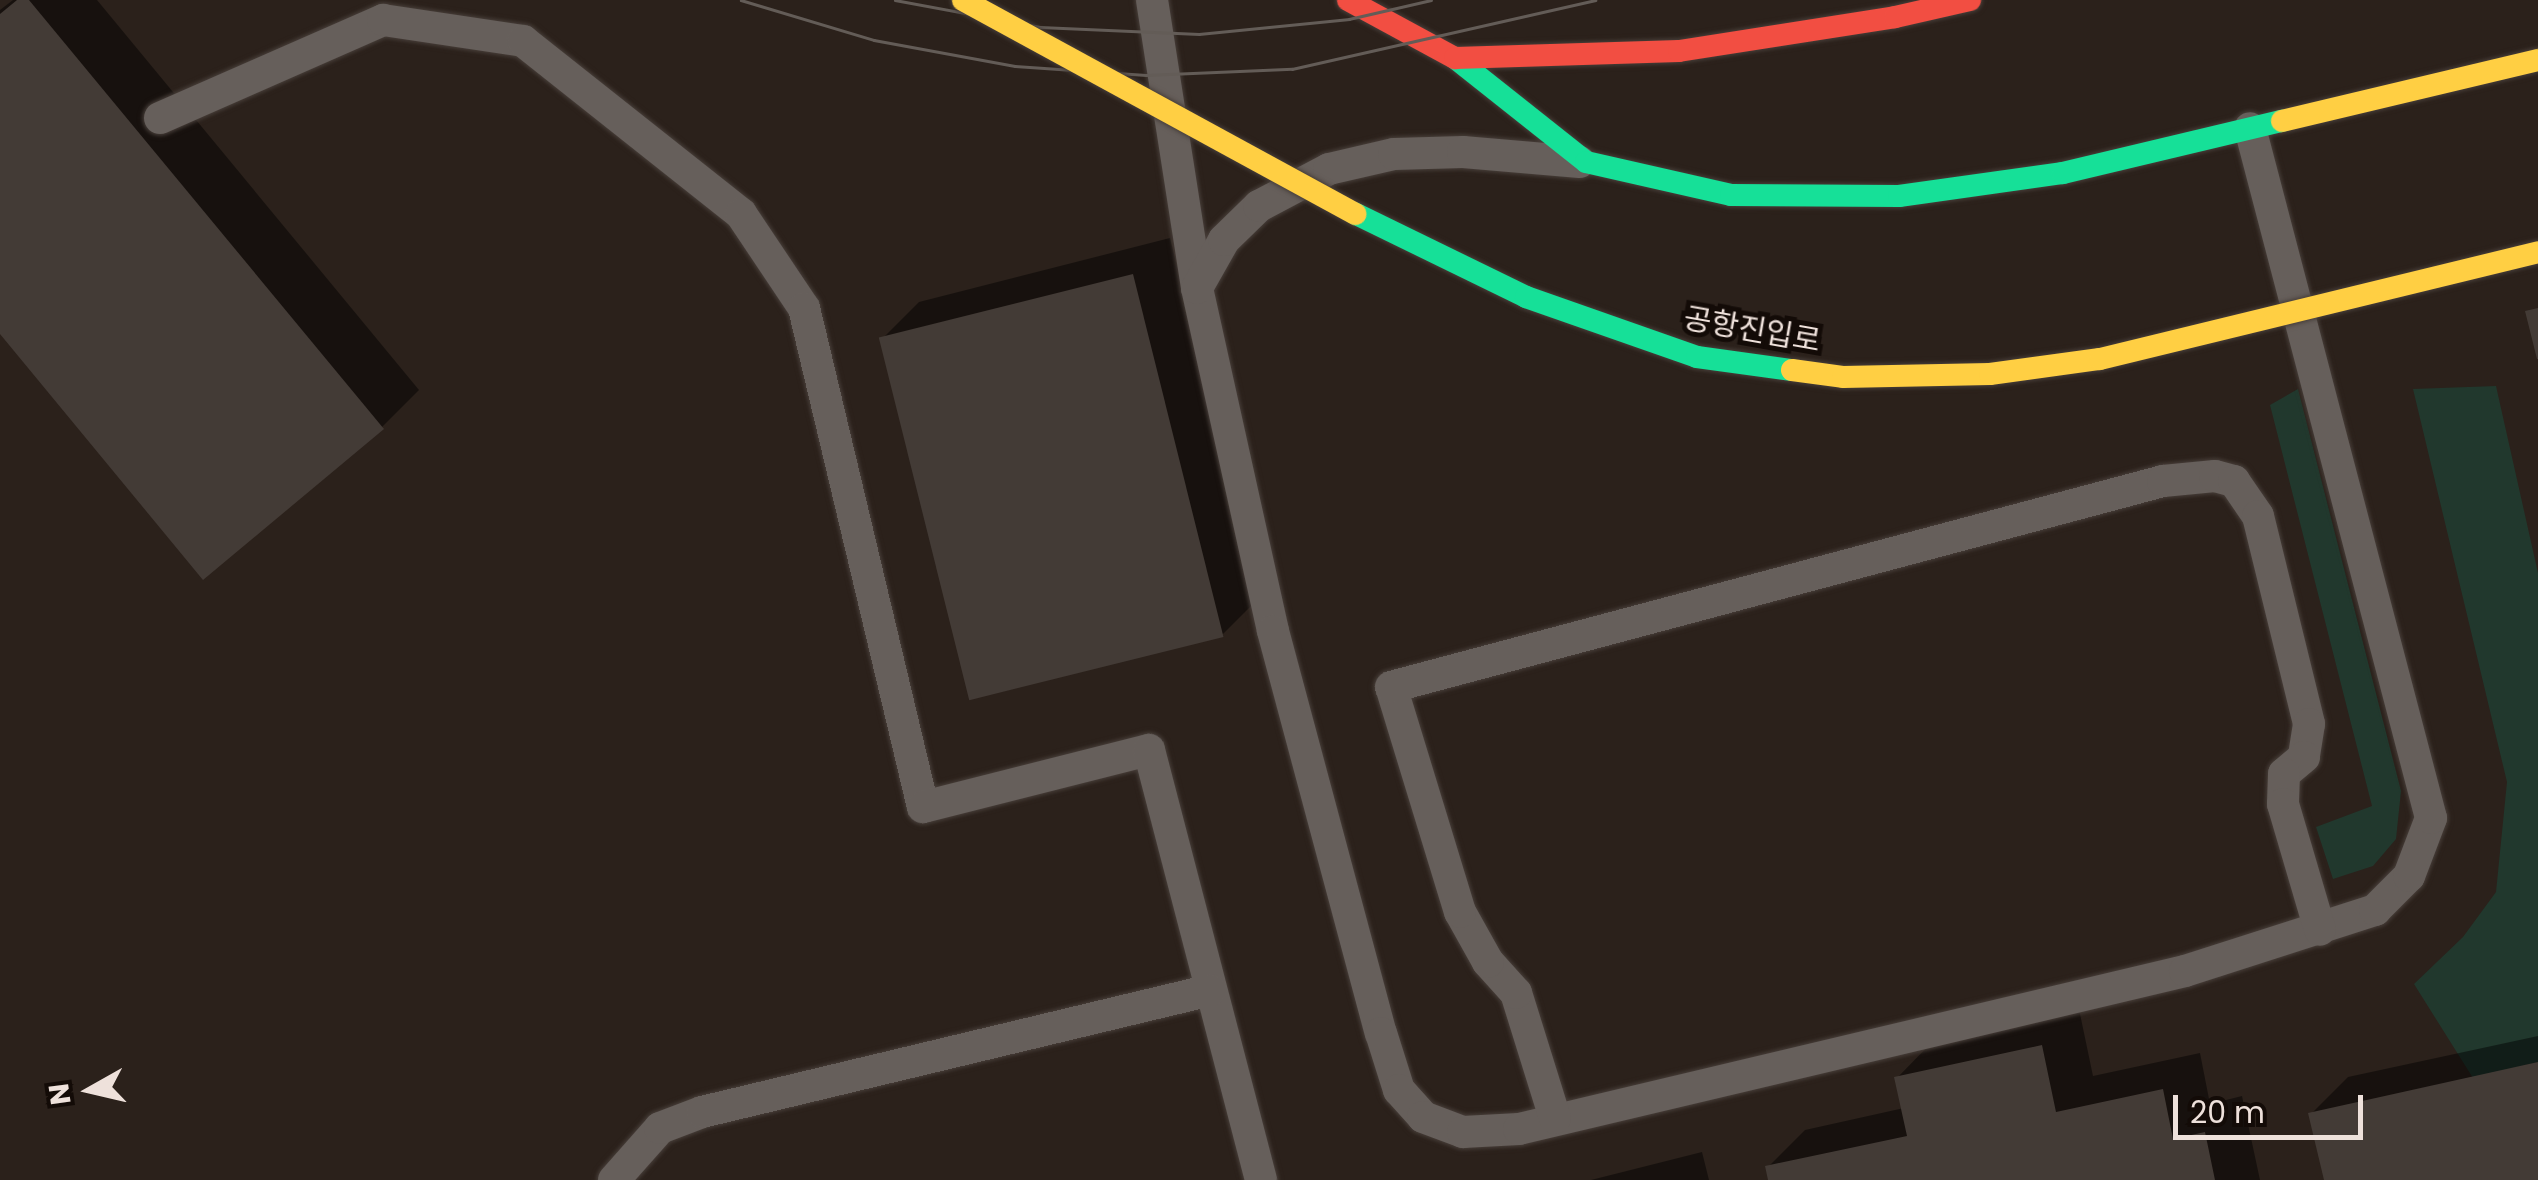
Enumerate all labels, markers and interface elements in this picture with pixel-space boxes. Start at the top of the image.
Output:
street label: 공항진입로 [1681,300,1823,360]
north arrow [40,1040,140,1140]
scale bar [2178,1075,2368,1137]
text: N [39,1081,81,1107]
text: 20 m [2190,1091,2265,1134]

